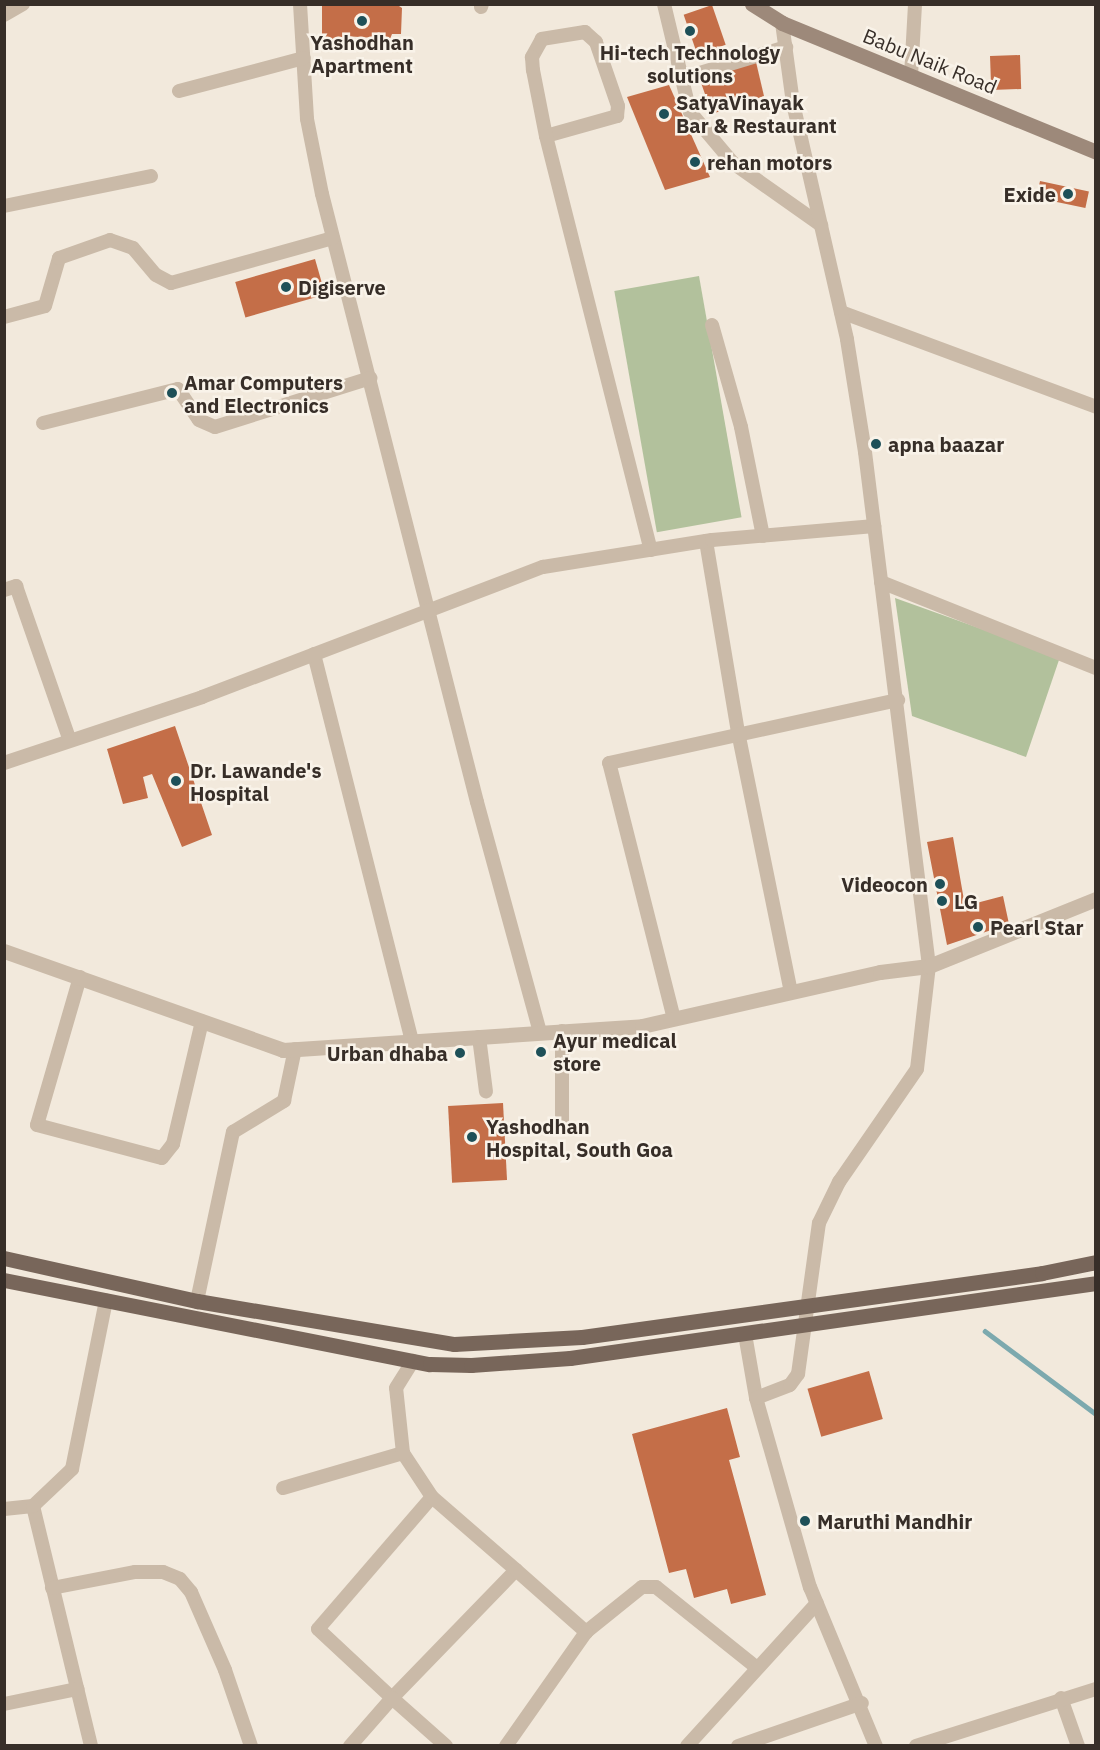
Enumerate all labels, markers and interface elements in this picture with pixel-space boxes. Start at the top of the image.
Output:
marker: Yashodhan Apartment [355,14,369,28]
street label: Babu Naik Road [859,23,1001,99]
marker: Hi-tech Technology solutions [683,24,697,38]
place label: Yashodhan Apartment [310,30,414,77]
place label: Hi-tech Technology solutions [600,41,780,88]
place label: SatyaVinayak Bar & Restaurant [676,90,837,137]
marker: SatyaVinayak Bar & Restaurant [657,107,671,121]
place label: rehan motors [707,150,832,174]
marker: rehan motors [688,155,702,169]
place label: Exide [1004,182,1056,206]
marker: Exide [1061,187,1075,201]
place label: Digiserve [298,275,386,299]
marker: Digiserve [279,280,293,294]
place label: Amar Computers and Electronics [184,370,343,417]
marker: Amar Computers and Electronics [165,386,179,400]
place label: apna baazar [888,432,1004,456]
marker: apna baazar [869,437,883,451]
place label: Dr. Lawande's Hospital [190,758,322,805]
marker: Dr. Lawande's Hospital [167,772,185,790]
place label: Videocon [841,872,928,896]
marker: Videocon [933,877,947,891]
place label: LG [954,889,978,913]
marker: LG [935,894,949,908]
place label: Pearl Star [990,915,1084,939]
marker: Pearl Star [971,920,985,934]
place label: Ayur medical store [553,1028,677,1075]
place label: Urban dhaba [327,1041,448,1065]
marker: Ayur medical store [534,1045,548,1059]
marker: Urban dhaba [453,1046,467,1060]
place label: Yashodhan Hospital, South Goa [486,1114,673,1161]
marker: Yashodhan Hospital, South Goa [463,1128,481,1146]
place label: Maruthi Mandhir [817,1509,972,1533]
marker: Maruthi Mandhir [798,1514,812,1528]

